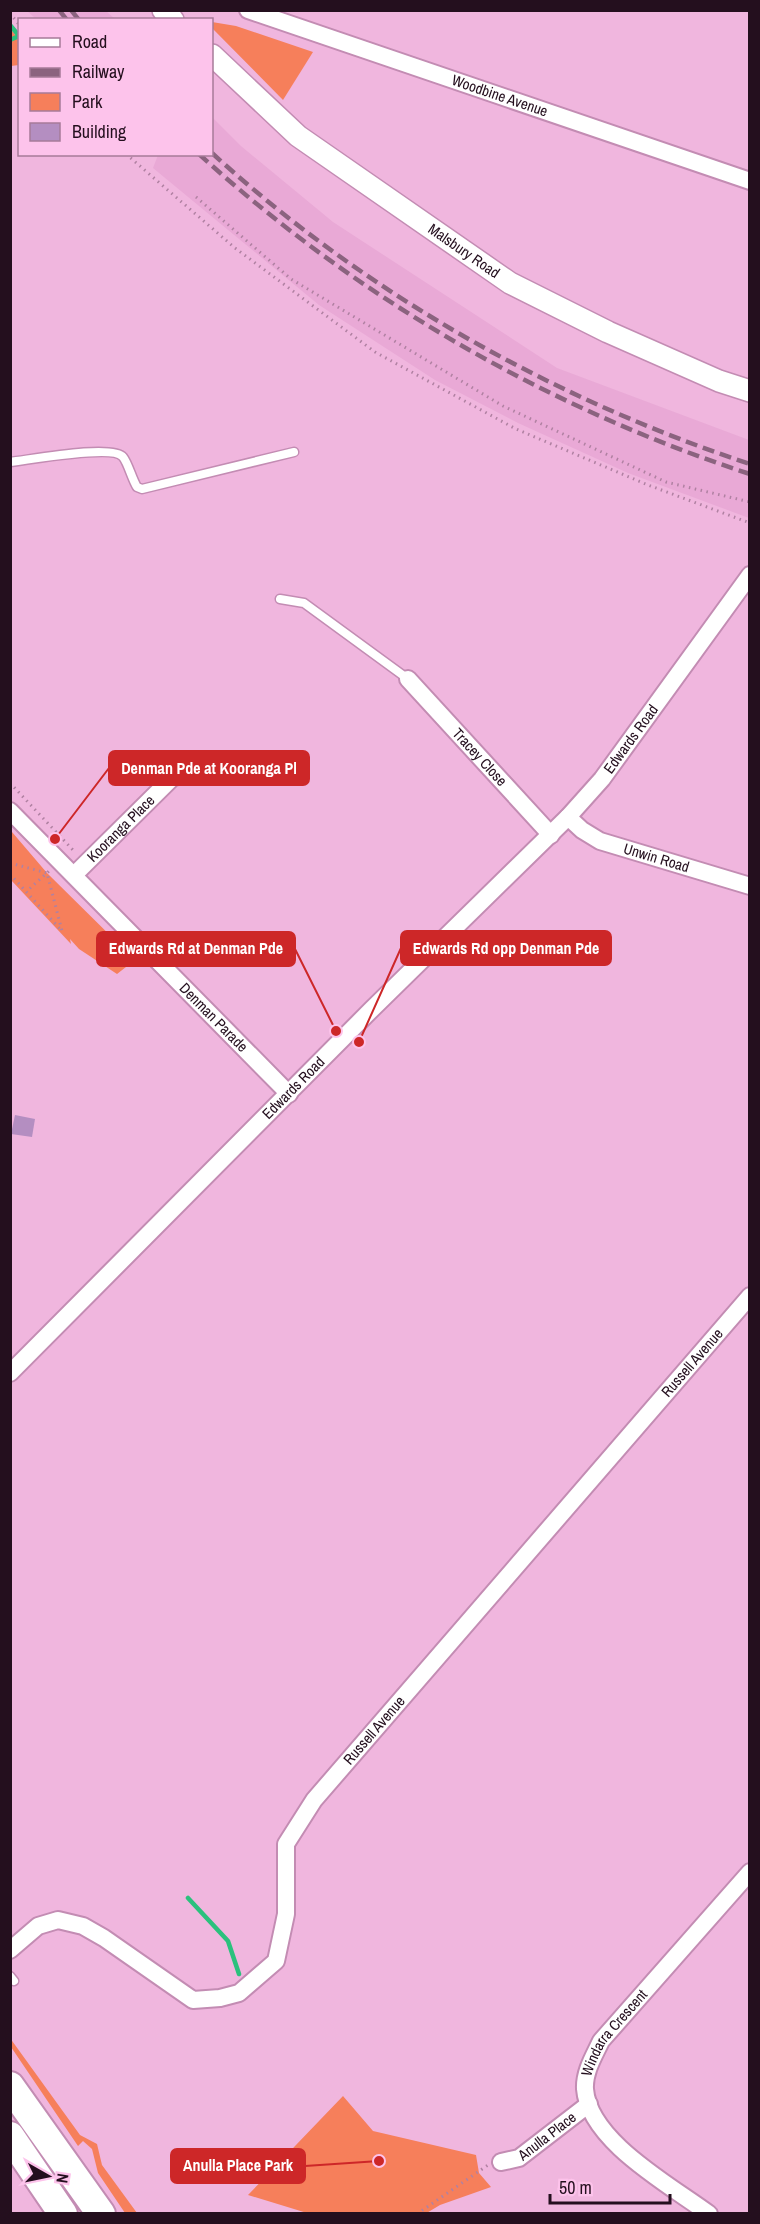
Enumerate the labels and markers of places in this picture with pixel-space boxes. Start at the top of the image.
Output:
callout: Denman Pde at Kooranga Pl [109,751,309,785]
callout: Edwards Rd opp Denman Pde [401,931,611,965]
callout: Edwards Rd at Denman Pde [97,932,295,966]
callout: Anulla Place Park [171,2149,305,2183]

